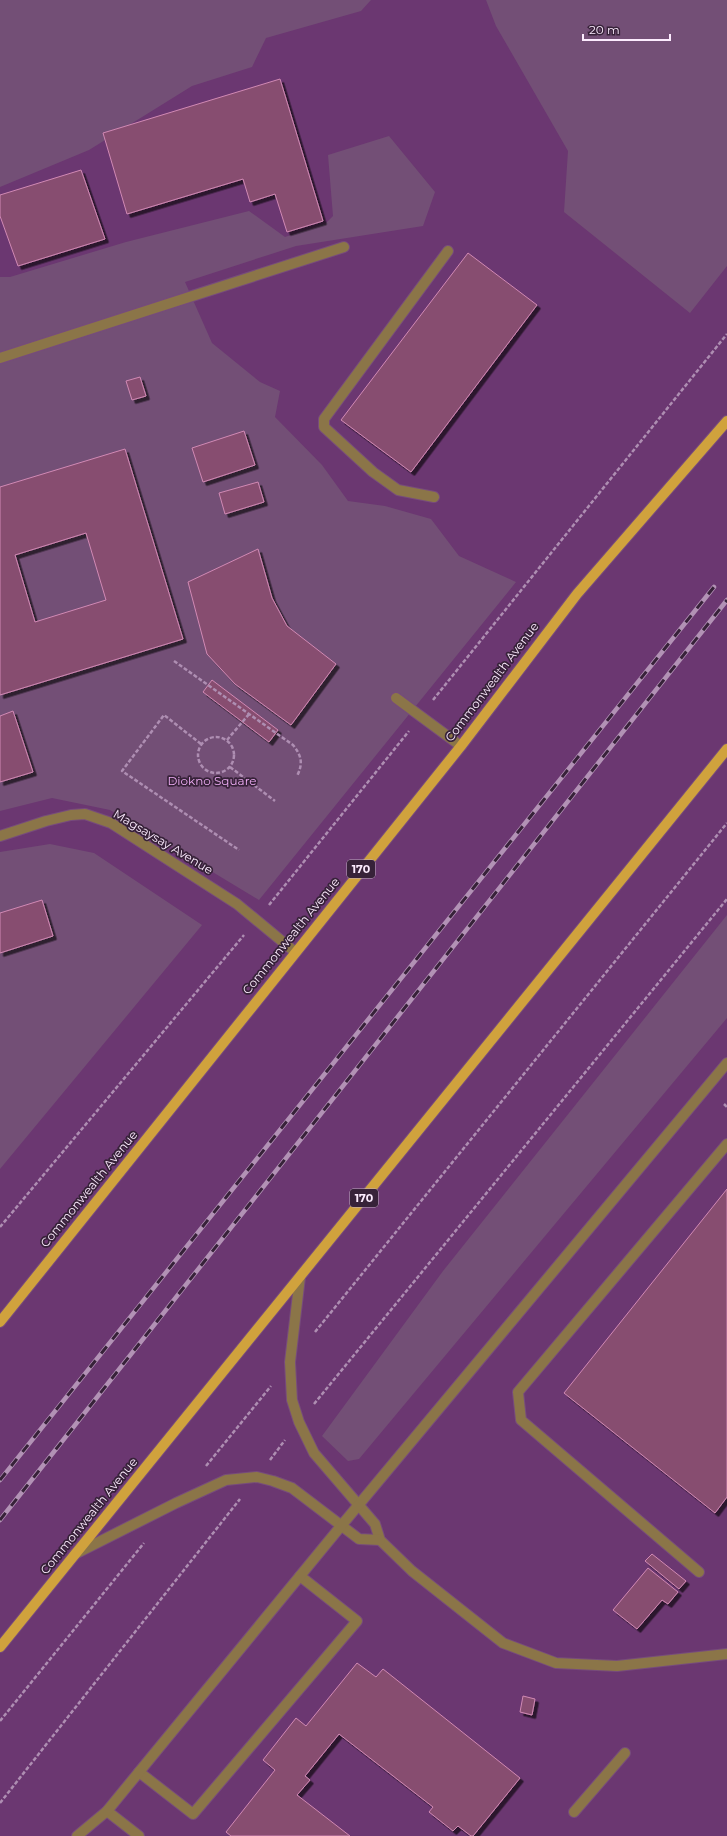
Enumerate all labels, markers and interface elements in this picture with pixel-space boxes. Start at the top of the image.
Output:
scale bar [583,16,670,42]
text: 20 m [589,22,620,37]
street label: Commonwealth Avenue [442,619,541,744]
park label: Diokno Square [167,773,257,788]
street label: Magsaysay Avenue [111,806,216,877]
road number: 170 [347,860,375,878]
street label: Commonwealth Avenue [239,874,342,997]
street label: Commonwealth Avenue [37,1127,140,1250]
road number: 170 [350,1189,378,1207]
street label: Commonwealth Avenue [37,1454,140,1577]

